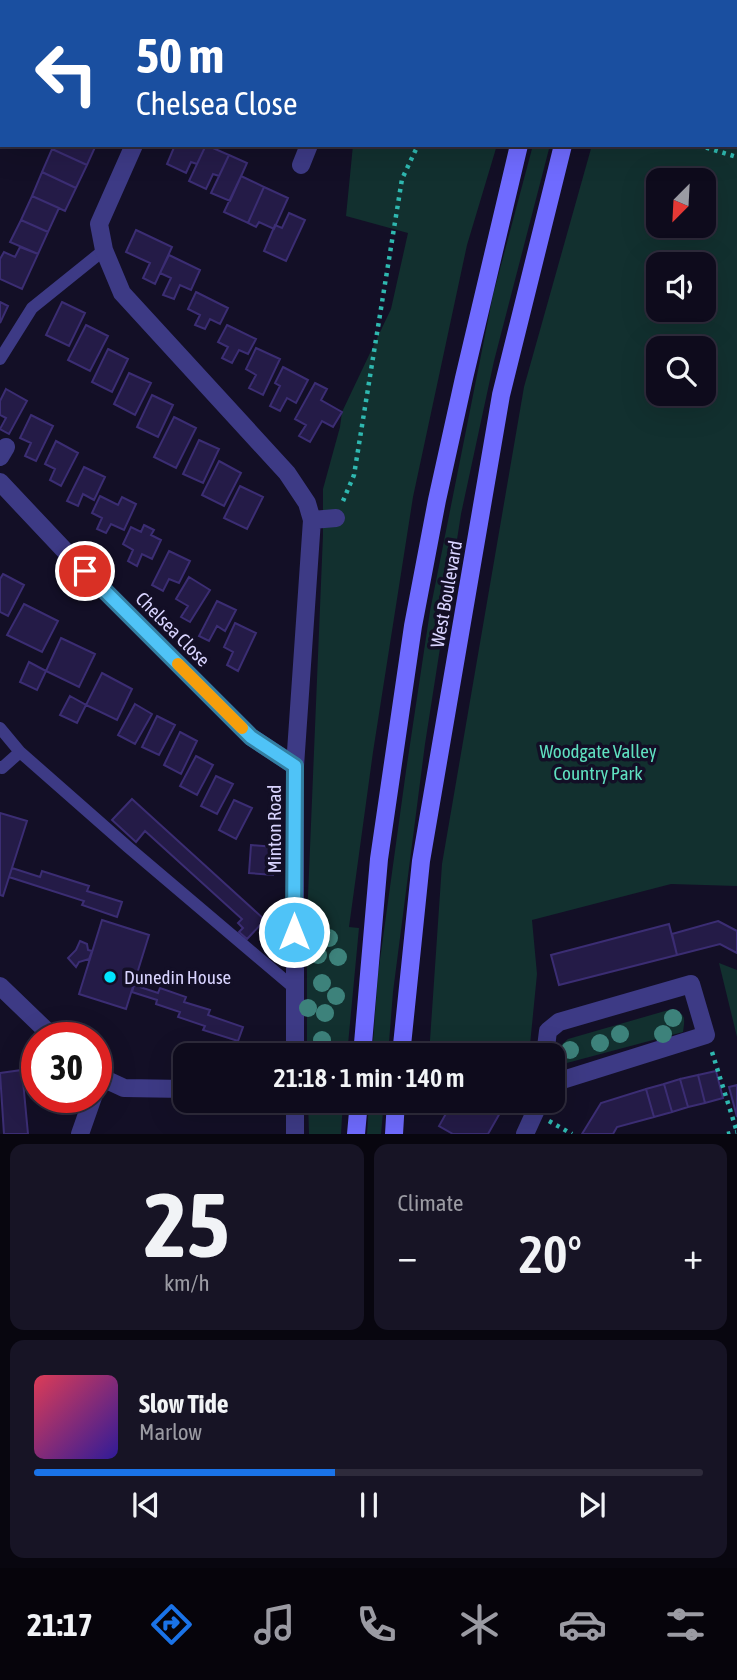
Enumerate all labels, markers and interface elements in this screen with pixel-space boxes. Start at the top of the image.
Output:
text: 50 m [136,27,224,83]
icon: left [21,28,112,119]
text: Chelsea Close [136,85,297,122]
north arrow [646,168,716,238]
map controls [646,168,716,406]
button: sound [646,252,716,322]
button: search [646,336,716,406]
street label: West Boulevard [426,539,466,649]
pin [55,541,115,601]
icon: arrive [66,552,104,590]
street label: Chelsea Close [131,587,215,671]
park label: Woodgate Valley Country Park [540,740,657,784]
street label: Minton Road [263,785,285,873]
position arrow [257,895,331,969]
place label: Dunedin House [124,966,231,988]
marker: Dunedin House [102,969,118,985]
speed limit sign: 30 [21,1022,112,1113]
text: 21:18 · 1 min · 140 m [274,1063,464,1093]
text: 25 [144,1172,230,1276]
text: Climate [398,1190,463,1216]
text: 20° [519,1224,582,1284]
text: − [398,1234,417,1277]
text: + [683,1234,703,1277]
text: km/h [164,1270,210,1296]
text: Slow Tide [139,1389,229,1419]
text: Marlow [139,1419,202,1445]
icon: previous [127,1486,165,1524]
icon: pause [350,1486,388,1524]
icon: next [573,1486,611,1524]
icon: directions [147,1600,196,1649]
icon: music [250,1600,299,1649]
icon: phone [352,1600,401,1649]
icon: climate [455,1600,504,1649]
icon: car [558,1600,607,1649]
icon: filters [661,1600,710,1649]
text: 21:17 [27,1606,93,1643]

